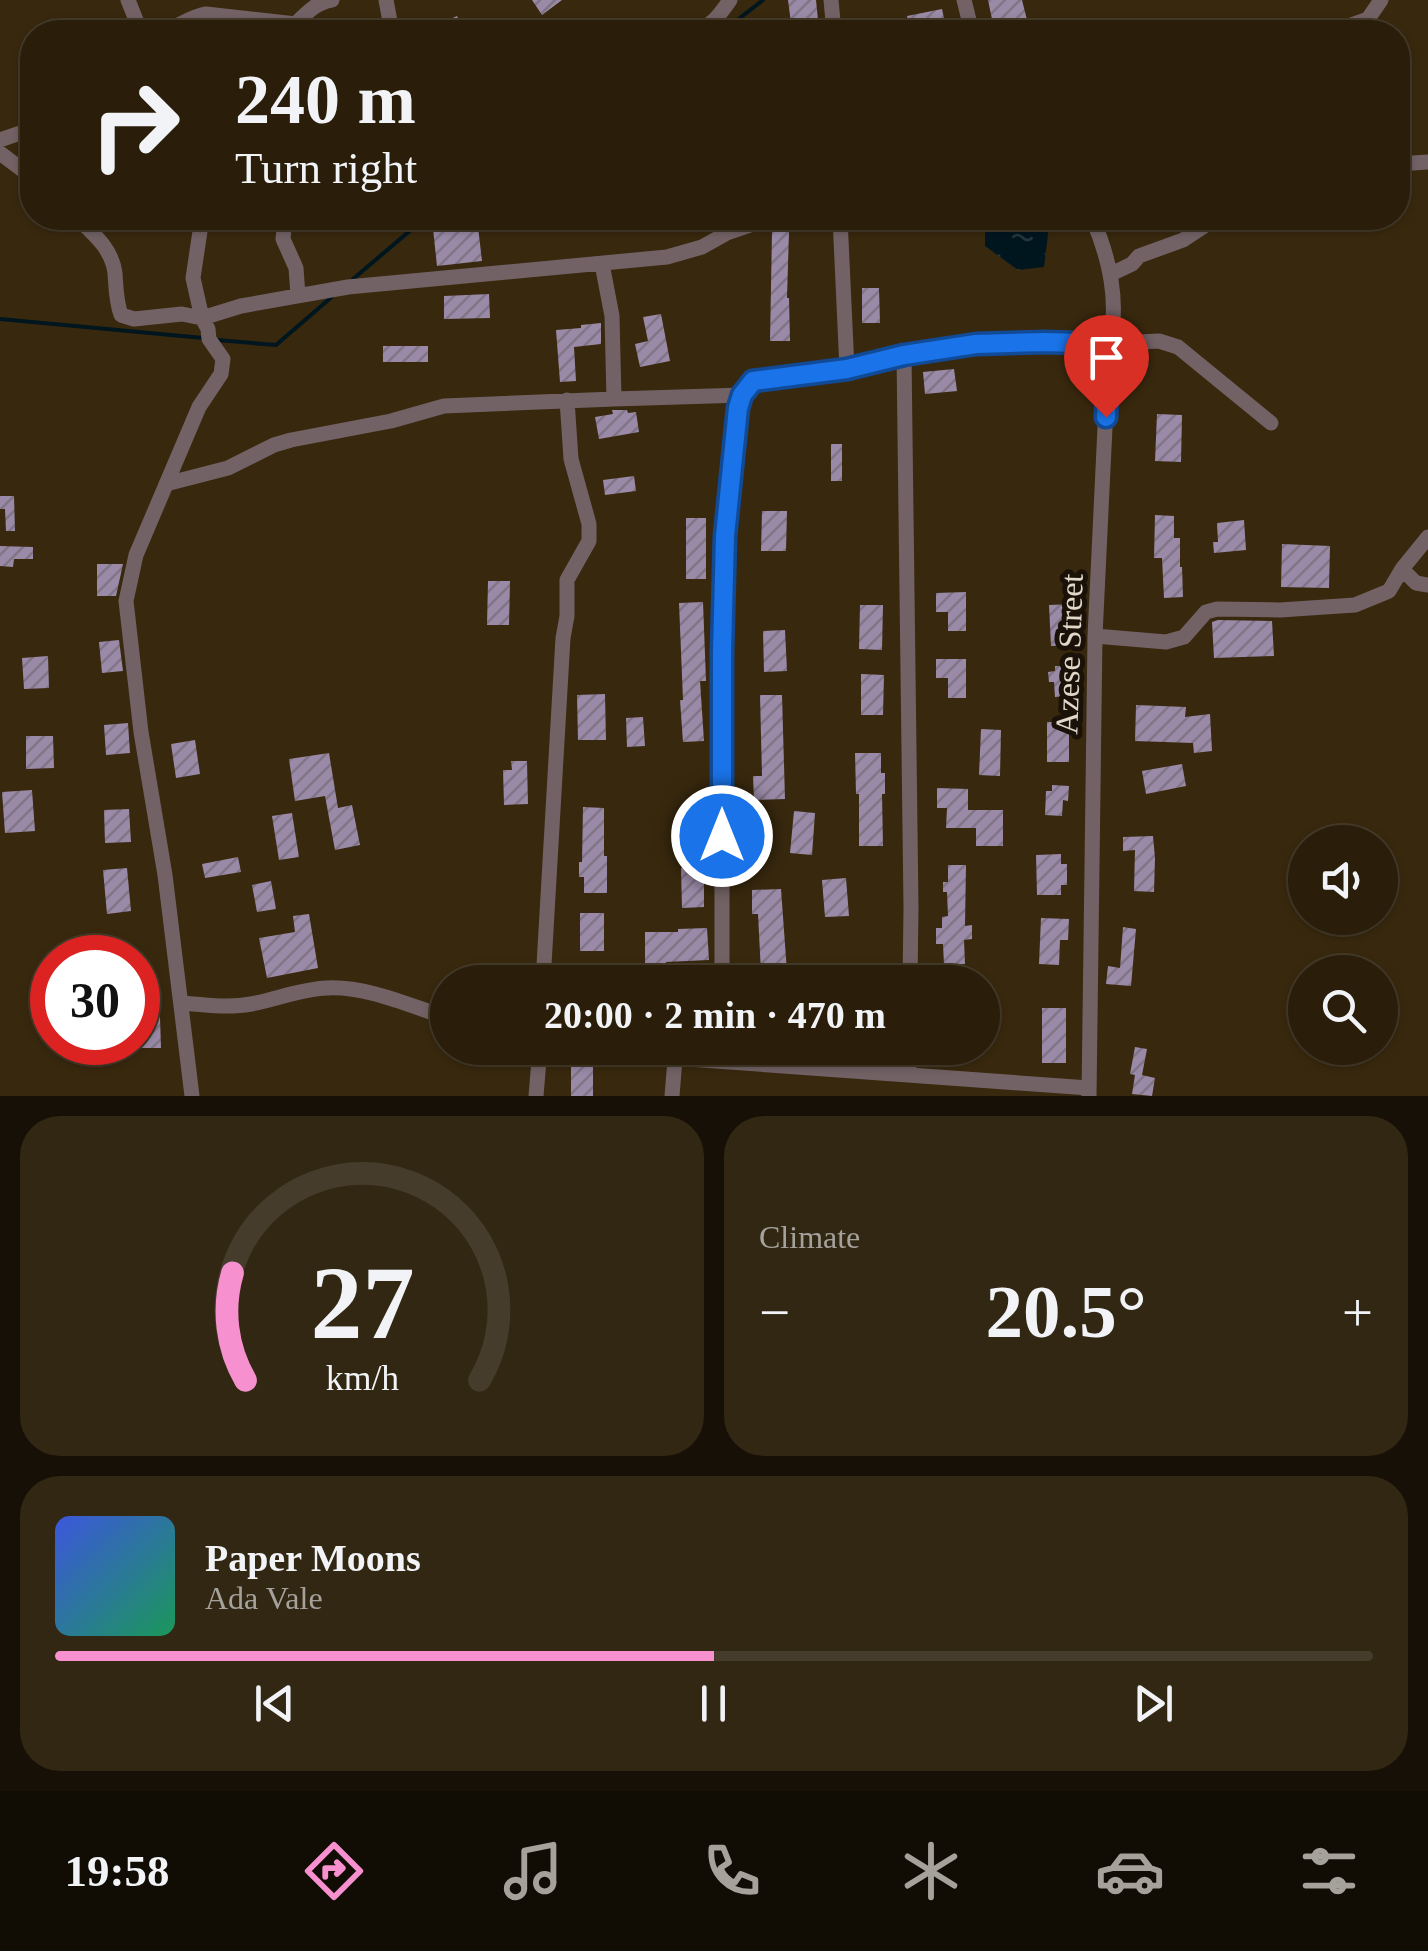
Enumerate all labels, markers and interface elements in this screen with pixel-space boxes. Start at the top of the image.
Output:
icon: right [70,60,200,190]
text: 240 m [235,61,416,138]
text: Turn right [235,143,417,193]
pin [1064,315,1149,418]
icon: arrive [1079,330,1134,385]
street label: Azese Street [1048,573,1090,735]
position arrow [670,784,774,888]
map controls [1288,825,1398,1065]
button: sound [1288,825,1398,935]
speed limit sign: 30 [30,935,160,1065]
button: search [1288,955,1398,1065]
text: 20:00 · 2 min · 470 m [544,994,886,1036]
text: Climate [759,1219,860,1255]
text: 27 [310,1245,414,1360]
text: 20.5° [985,1270,1147,1353]
text: − [759,1282,790,1343]
text: + [1342,1282,1373,1343]
text: km/h [325,1358,399,1398]
text: Paper Moons [205,1537,421,1579]
text: Ada Vale [205,1580,323,1616]
icon: previous [247,1676,302,1731]
icon: pause [686,1676,741,1731]
icon: next [1126,1676,1181,1731]
icon: directions [299,1836,369,1906]
icon: music [498,1836,568,1906]
icon: phone [697,1836,767,1906]
icon: climate [896,1836,966,1906]
icon: car [1095,1836,1165,1906]
icon: filters [1294,1836,1364,1906]
text: 19:58 [65,1846,170,1896]

